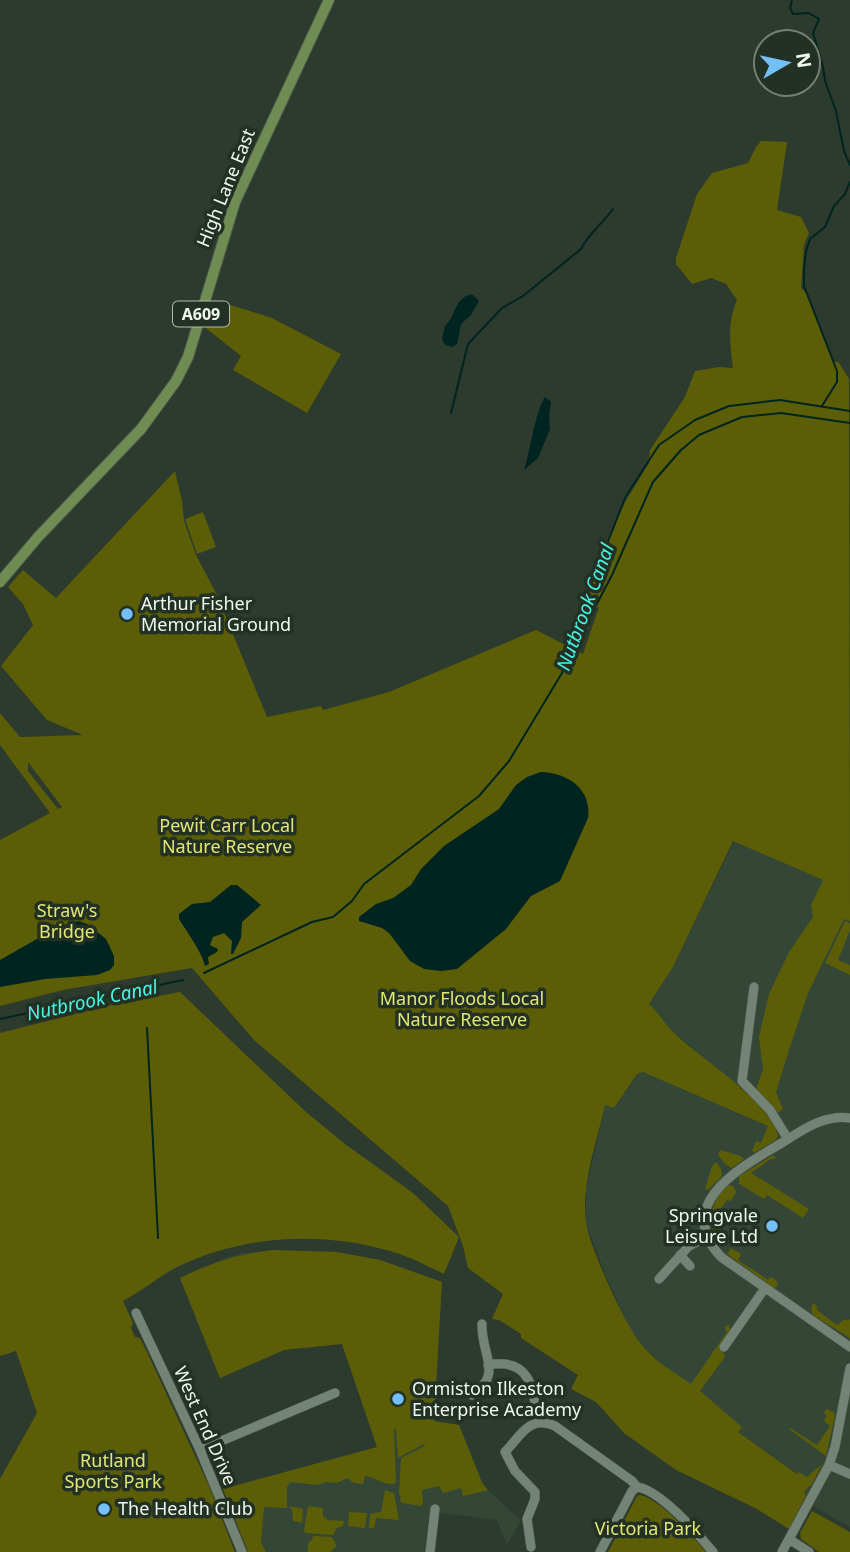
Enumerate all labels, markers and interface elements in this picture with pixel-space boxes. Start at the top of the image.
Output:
north arrow [752,28,822,98]
text: N [790,51,818,70]
street label: High Lane East [190,124,260,250]
road number: A609 [173,302,229,326]
water label: Nutbrook Canal [550,539,620,674]
place label: Arthur Fisher Memorial Ground [141,591,291,636]
marker: Arthur Fisher Memorial Ground [119,606,135,622]
park label: Pewit Carr Local Nature Reserve [159,813,295,858]
park label: Straw's Bridge [37,898,97,943]
water label: Nutbrook Canal [24,973,161,1027]
park label: Manor Floods Local Nature Reserve [380,986,544,1031]
place label: Springvale Leisure Ltd [665,1203,758,1248]
marker: Springvale Leisure Ltd [764,1218,780,1234]
street label: West End Drive [169,1362,243,1489]
place label: Ormiston Ilkeston Enterprise Academy [412,1376,582,1421]
marker: Ormiston Ilkeston Enterprise Academy [390,1391,406,1407]
park label: Rutland Sports Park [64,1448,162,1493]
place label: The Health Club [118,1496,253,1520]
marker: The Health Club [96,1501,112,1517]
park label: Victoria Park [595,1516,702,1540]

